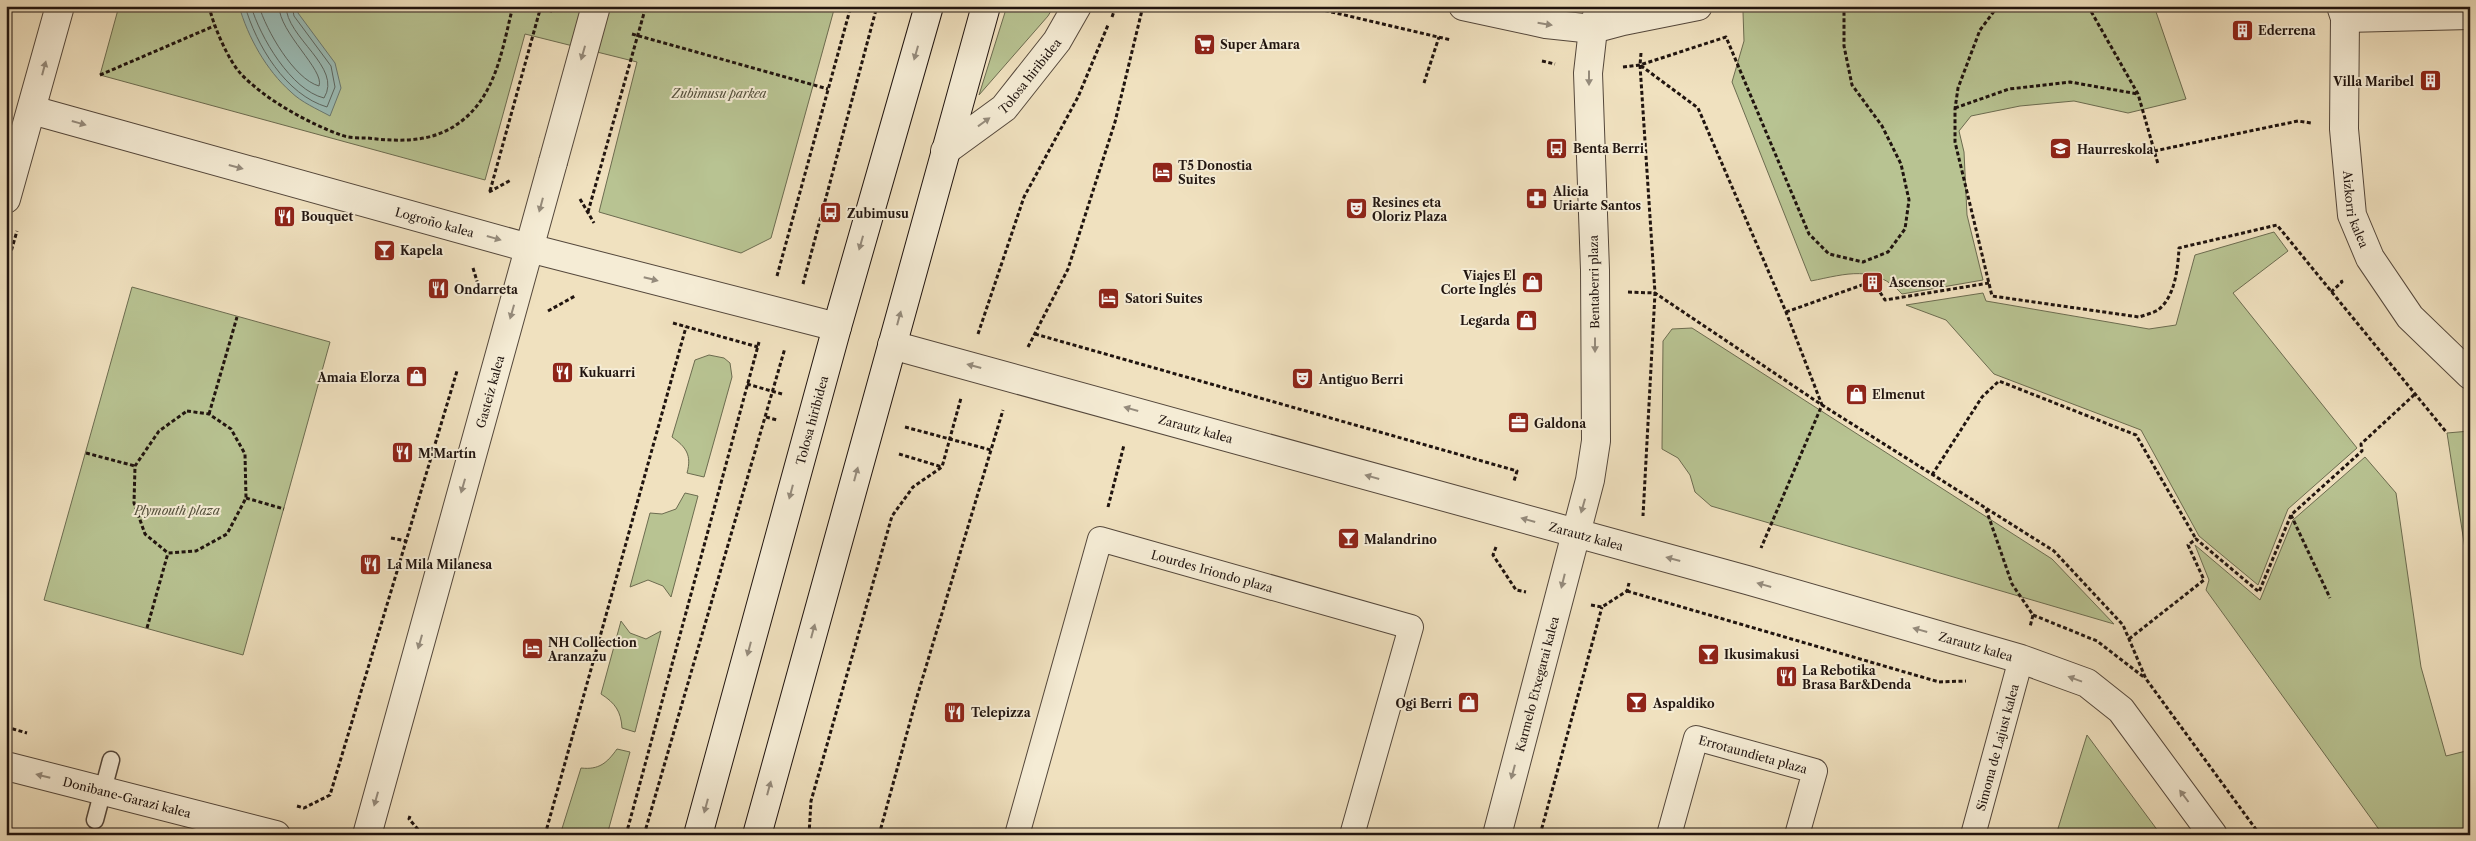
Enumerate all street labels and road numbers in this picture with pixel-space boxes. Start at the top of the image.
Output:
street label: Tolosa hiribidea [996,35,1064,117]
street label: Aizkorri kalea [2340,169,2373,250]
street label: Logroño kalea [393,204,477,240]
street label: Bentaberri plaza [1586,234,1602,329]
street label: Gasteiz kalea [472,353,507,430]
street label: Tolosa hiribidea [792,373,831,467]
street label: Zarautz kalea [1157,411,1235,446]
street label: Zarautz kalea [1547,518,1626,553]
street label: Lourdes Iriondo plaza [1150,546,1275,595]
street label: Karmelo Etxegarai kalea [1512,614,1562,753]
street label: Zarautz kalea [1937,628,2015,664]
street label: Simona de Lajust kalea [1972,681,2022,812]
street label: Errotaundieta plaza [1697,732,1810,776]
street label: Donibane-Garazi kalea [61,773,193,821]

